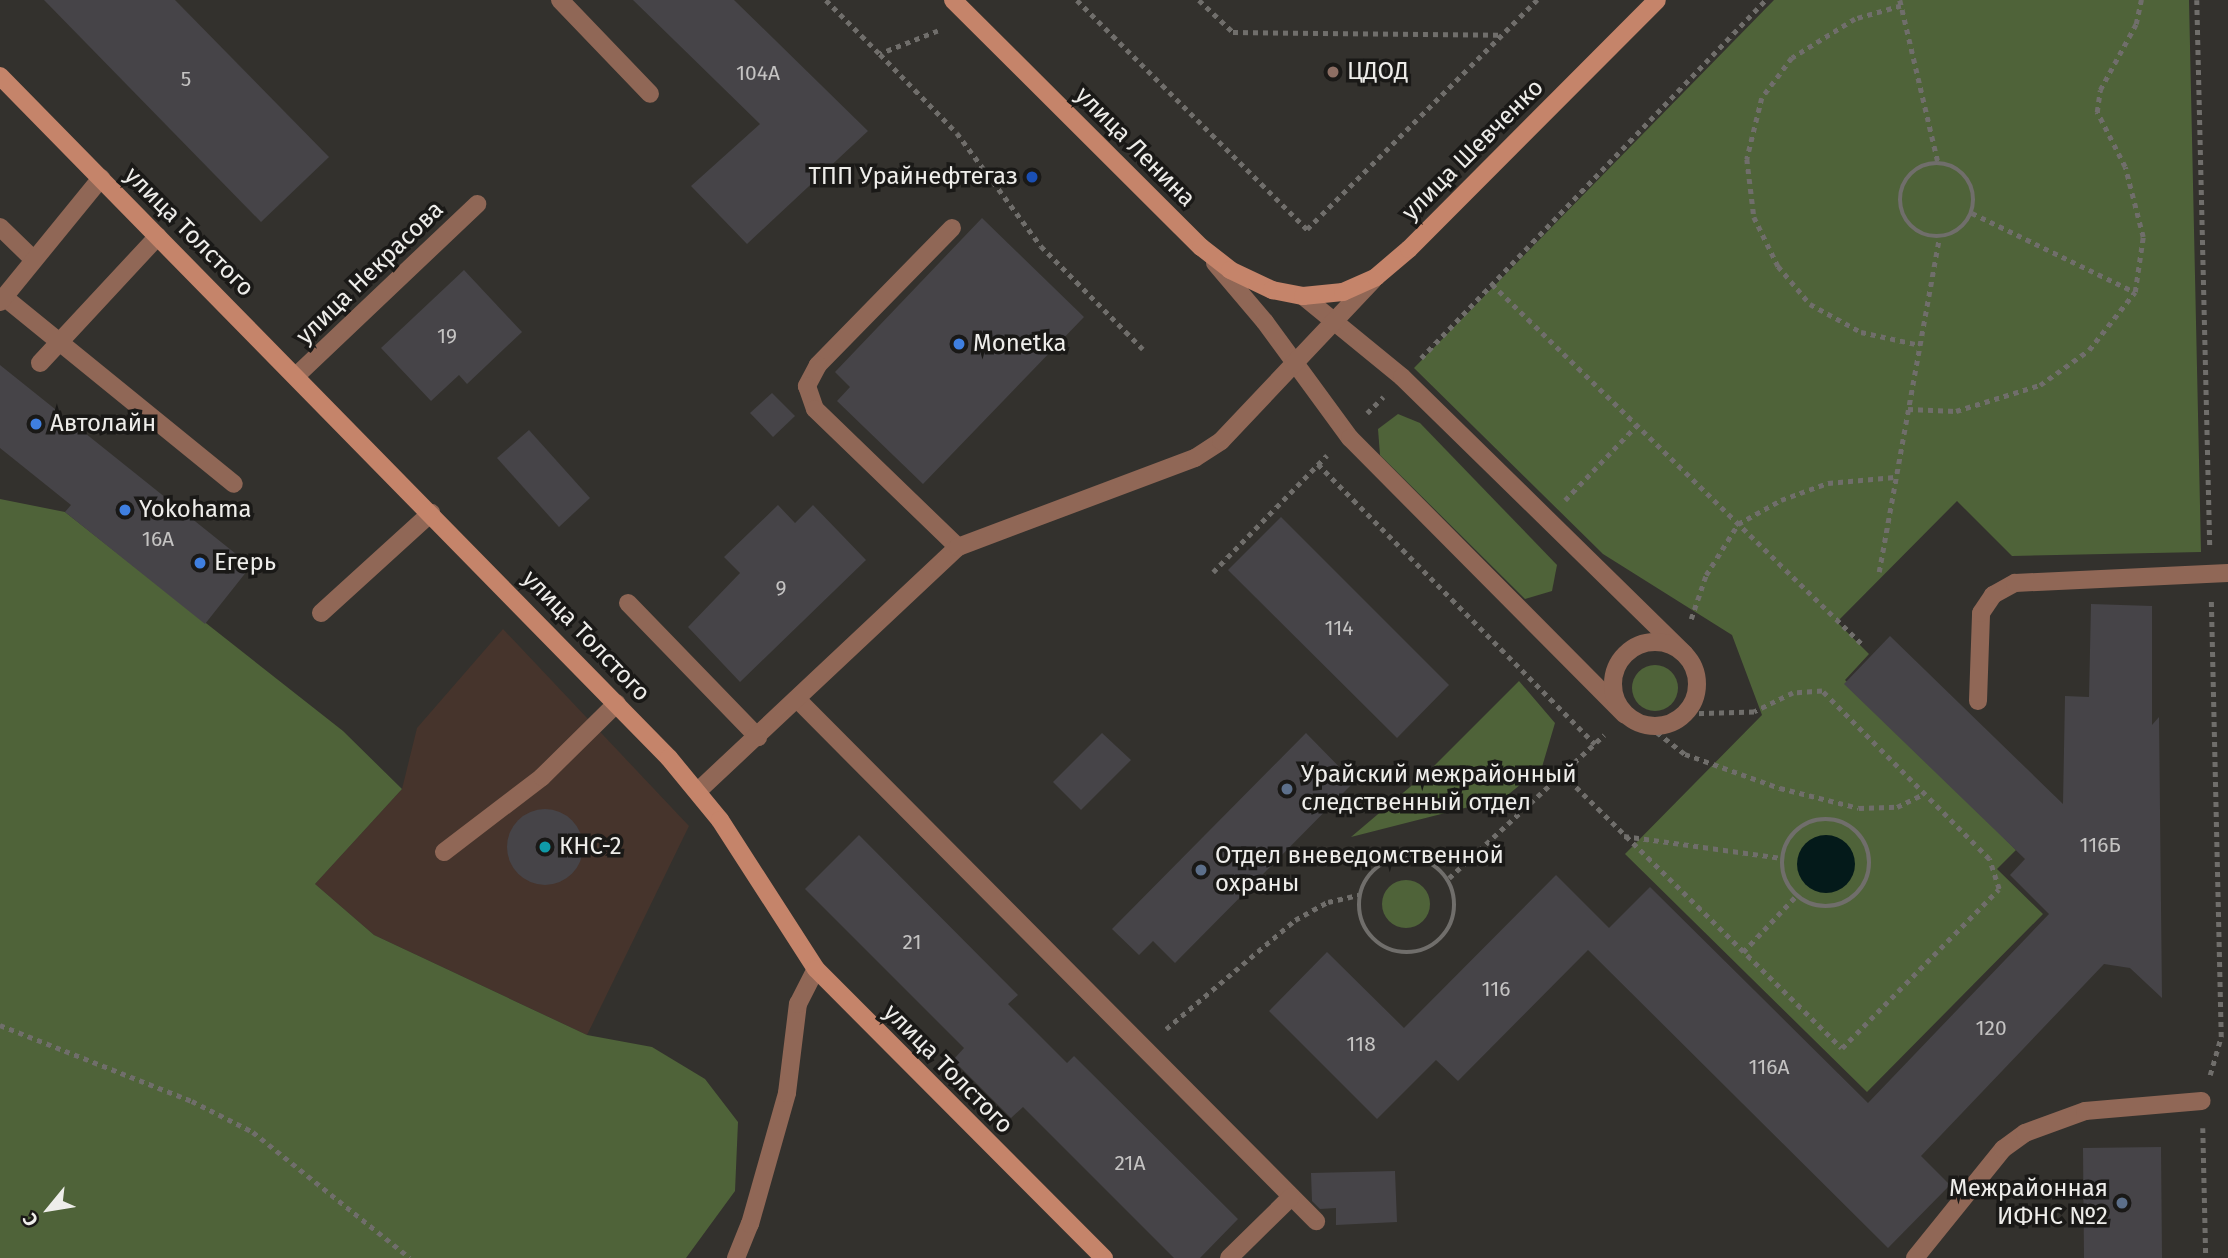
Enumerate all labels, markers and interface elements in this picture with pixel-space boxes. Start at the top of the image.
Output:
place label: ЦДОД [1347,58,1409,86]
house number: 104А [736,60,780,86]
marker: ЦДОД [1325,64,1341,80]
house number: 5 [181,66,191,92]
street label: улица Шевченко [1396,73,1550,227]
street label: улица Ленина [1069,81,1201,213]
street label: улица Толстого [118,161,260,303]
place label: ТПП Урайнефтегаз [808,163,1018,191]
marker: ТПП Урайнефтегаз [1024,169,1040,185]
street label: улица Некрасова [290,195,450,351]
house number: 19 [437,323,457,349]
place label: Monetka [973,330,1066,358]
marker: Monetka [951,336,967,352]
place label: Автолайн [50,410,156,438]
marker: Автолайн [28,416,44,432]
place label: Yokohama [139,496,252,524]
marker: Yokohama [117,502,133,518]
house number: 16А [142,526,174,552]
place label: Егерь [214,549,276,577]
marker: Егерь [192,555,208,571]
street label: улица Толстого [516,564,656,708]
house number: 9 [775,575,787,601]
house number: 114 [1324,615,1354,641]
place label: Урайский межрайонный следственный отдел [1301,761,1577,817]
marker: Урайский межрайонный следственный отдел [1279,781,1295,797]
house number: 116Б [2079,832,2121,858]
place label: КНС-2 [559,833,622,861]
marker: КНС-2 [537,839,553,855]
place label: Отдел вневедомственной охраны [1215,842,1504,898]
marker: Отдел вневедомственной охраны [1193,862,1209,878]
house number: 21 [903,929,921,955]
house number: 116 [1481,976,1511,1002]
street label: улица Толстого [877,998,1019,1140]
house number: 120 [1975,1015,2007,1041]
house number: 118 [1346,1031,1376,1057]
house number: 116А [1748,1054,1790,1080]
house number: 21А [1115,1150,1145,1176]
north arrow [14,1174,84,1244]
place label: Межрайонная ИФНС №2 [1949,1175,2108,1231]
marker: Межрайонная ИФНС №2 [2114,1195,2130,1211]
text: С [18,1209,43,1230]

